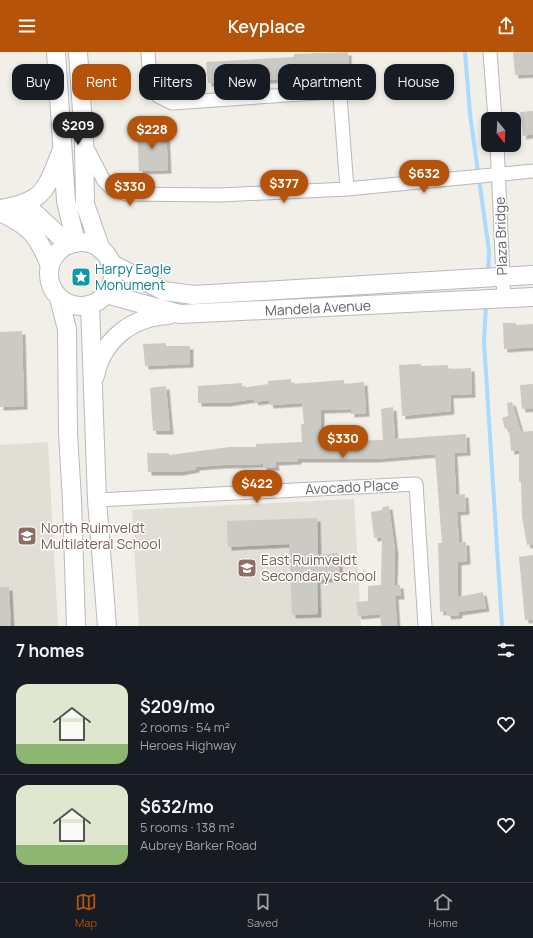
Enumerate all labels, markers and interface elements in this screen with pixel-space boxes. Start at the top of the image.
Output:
text: Keyplace [228,14,305,38]
icon: menu [16,15,38,37]
icon: share [495,15,517,37]
chip: Buy [12,64,64,100]
chip: Rent [72,64,131,100]
chip: Filters [139,64,206,100]
chip: New [214,64,270,100]
chip: Apartment [278,64,376,100]
chip: House [384,64,454,100]
pin: $209 [54,112,102,146]
north arrow [481,112,521,152]
map controls [481,112,521,152]
text: $209 [62,116,94,134]
pin: $228 [128,116,176,150]
text: $228 [136,120,168,138]
pin: $632 [400,160,448,194]
text: $632 [408,164,440,182]
pin: $377 [260,170,308,204]
pin: $330 [106,173,154,207]
text: $377 [269,174,299,192]
text: $330 [114,177,146,195]
street label: Plaza Bridge [490,196,511,276]
place label: Harpy Eagle Monument [95,259,171,294]
place icon: Harpy Eagle Monument [70,266,92,288]
street label: Mandela Avenue [265,295,371,320]
pin: $330 [319,425,367,459]
text: $330 [327,429,359,447]
pin: $422 [233,470,281,504]
text: $422 [241,474,273,492]
street label: Avocado Place [305,475,399,498]
place label: North Ruimveldt Multilateral School [41,518,161,553]
school or university icon: North Ruimveldt Multilateral School [16,525,38,547]
place label: East Ruimveldt Secondary school [261,550,376,585]
school or university icon: East Ruimveldt Secondary school [236,557,258,579]
text: 7 homes [16,639,84,662]
icon: filters [495,639,517,661]
text: $209/mo [140,695,215,718]
icon: home [48,700,96,748]
icon: heart [495,713,517,735]
text: 2 rooms · 54 m² [140,718,230,736]
text: Heroes Highway [140,736,236,754]
text: $632/mo [140,795,214,818]
icon: home [48,801,96,849]
icon: heart [495,814,517,836]
text: 5 rooms · 138 m² [140,818,235,836]
text: Aubrey Barker Road [140,836,257,854]
tab: Map [75,891,97,930]
tab: Saved [247,891,278,930]
tab: Home [428,891,458,930]

